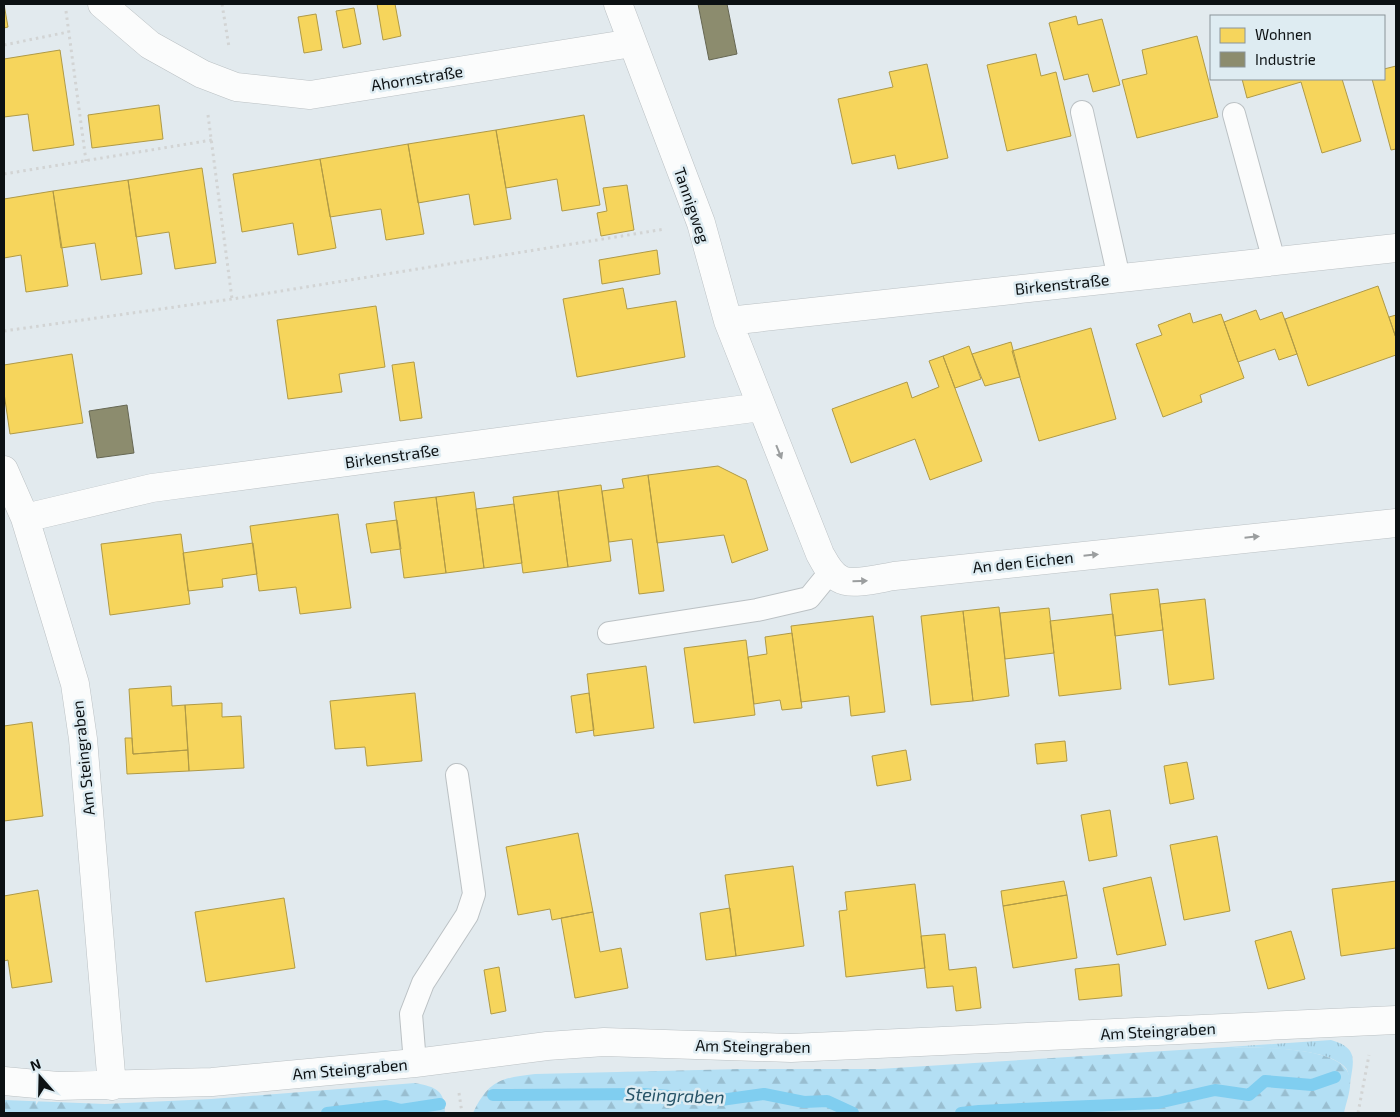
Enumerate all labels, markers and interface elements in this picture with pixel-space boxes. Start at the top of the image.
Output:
legend [1210,15,1385,80]
text: Wohnen [1255,25,1312,43]
text: Industrie [1255,50,1316,68]
street label: Ahornstraße [370,61,464,94]
street label: Tannigweg [671,165,714,245]
street label: Birkenstraße [1014,269,1110,298]
street label: Birkenstraße [344,439,440,472]
one-way arrow [775,445,783,460]
one-way arrow [1244,533,1260,541]
street label: An den Eichen [972,547,1074,576]
one-way arrow [1083,551,1099,559]
one-way arrow [852,576,868,584]
street label: Am Steingraben [67,700,98,816]
street label: Am Steingraben [1100,1018,1216,1043]
street label: Am Steingraben [695,1035,811,1056]
north arrow [15,1052,65,1102]
street label: Am Steingraben [292,1054,408,1083]
text: N [28,1055,43,1074]
water label: Steingraben [625,1082,725,1108]

